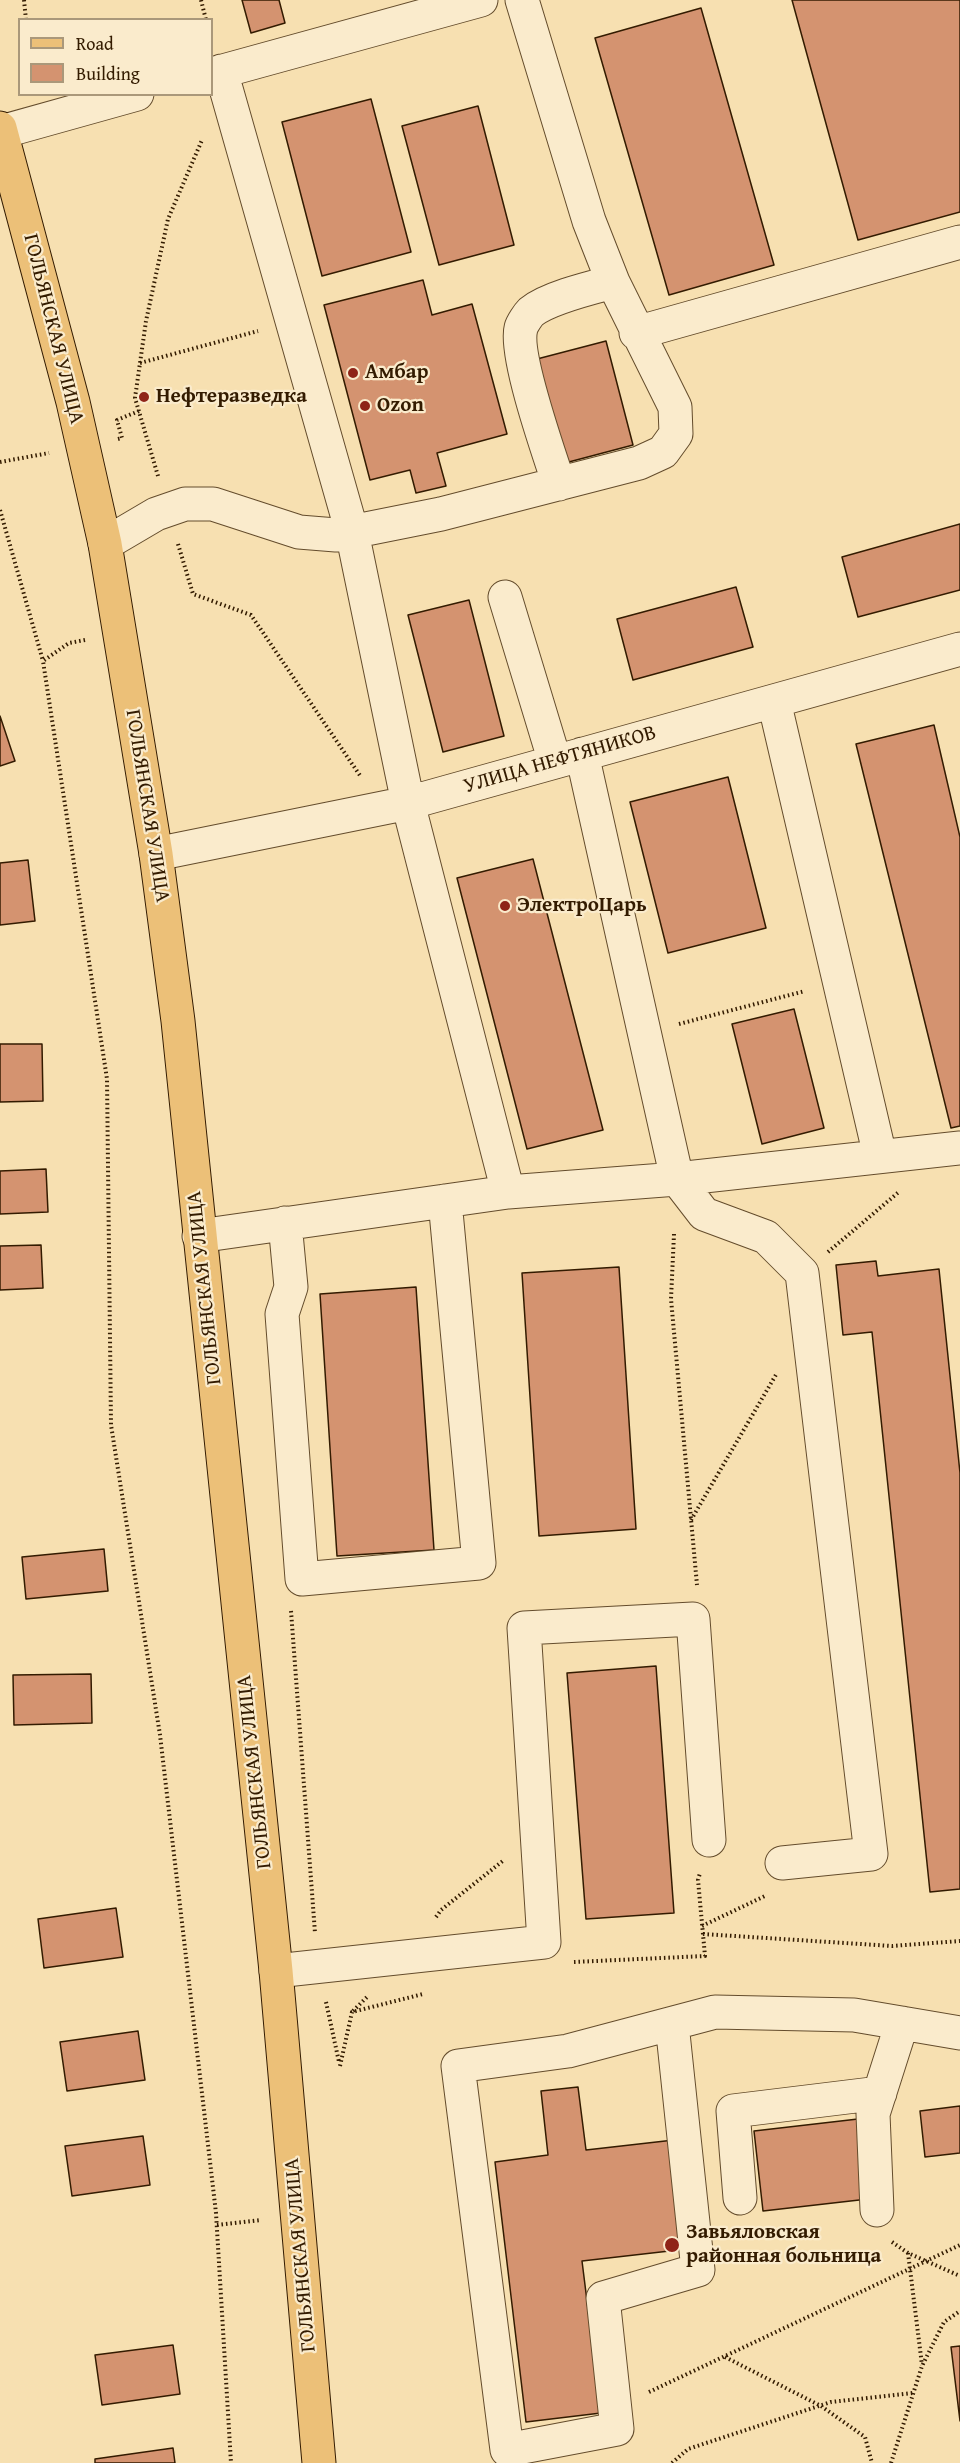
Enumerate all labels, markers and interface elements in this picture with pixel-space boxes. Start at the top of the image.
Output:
legend [18,18,213,96]
text: Road [76,30,114,57]
text: Building [76,60,140,87]
street label: ГОЛЬЯНСКАЯ УЛИЦА [17,231,89,427]
place label: Амбар [365,360,428,386]
marker: Амбар [346,366,360,380]
place label: Нефтеразведка [156,384,307,410]
marker: Нефтеразведка [137,390,151,404]
place label: Ozon [377,393,424,419]
marker: Ozon [358,399,372,413]
street label: ГОЛЬЯНСКАЯ УЛИЦА [119,708,175,904]
street label: УЛИЦА НЕФТЯНИКОВ [461,720,659,800]
place label: ЭлектроЦарь [517,893,647,919]
marker: ЭлектроЦарь [498,899,512,913]
street label: ГОЛЬЯНСКАЯ УЛИЦА [182,1190,228,1386]
street label: ГОЛЬЯНСКАЯ УЛИЦА [232,1674,278,1870]
street label: ГОЛЬЯНСКАЯ УЛИЦА [280,2157,322,2353]
place label: Завьяловская районная больница [686,2220,881,2270]
marker: Завьяловская районная больница [663,2236,681,2254]

